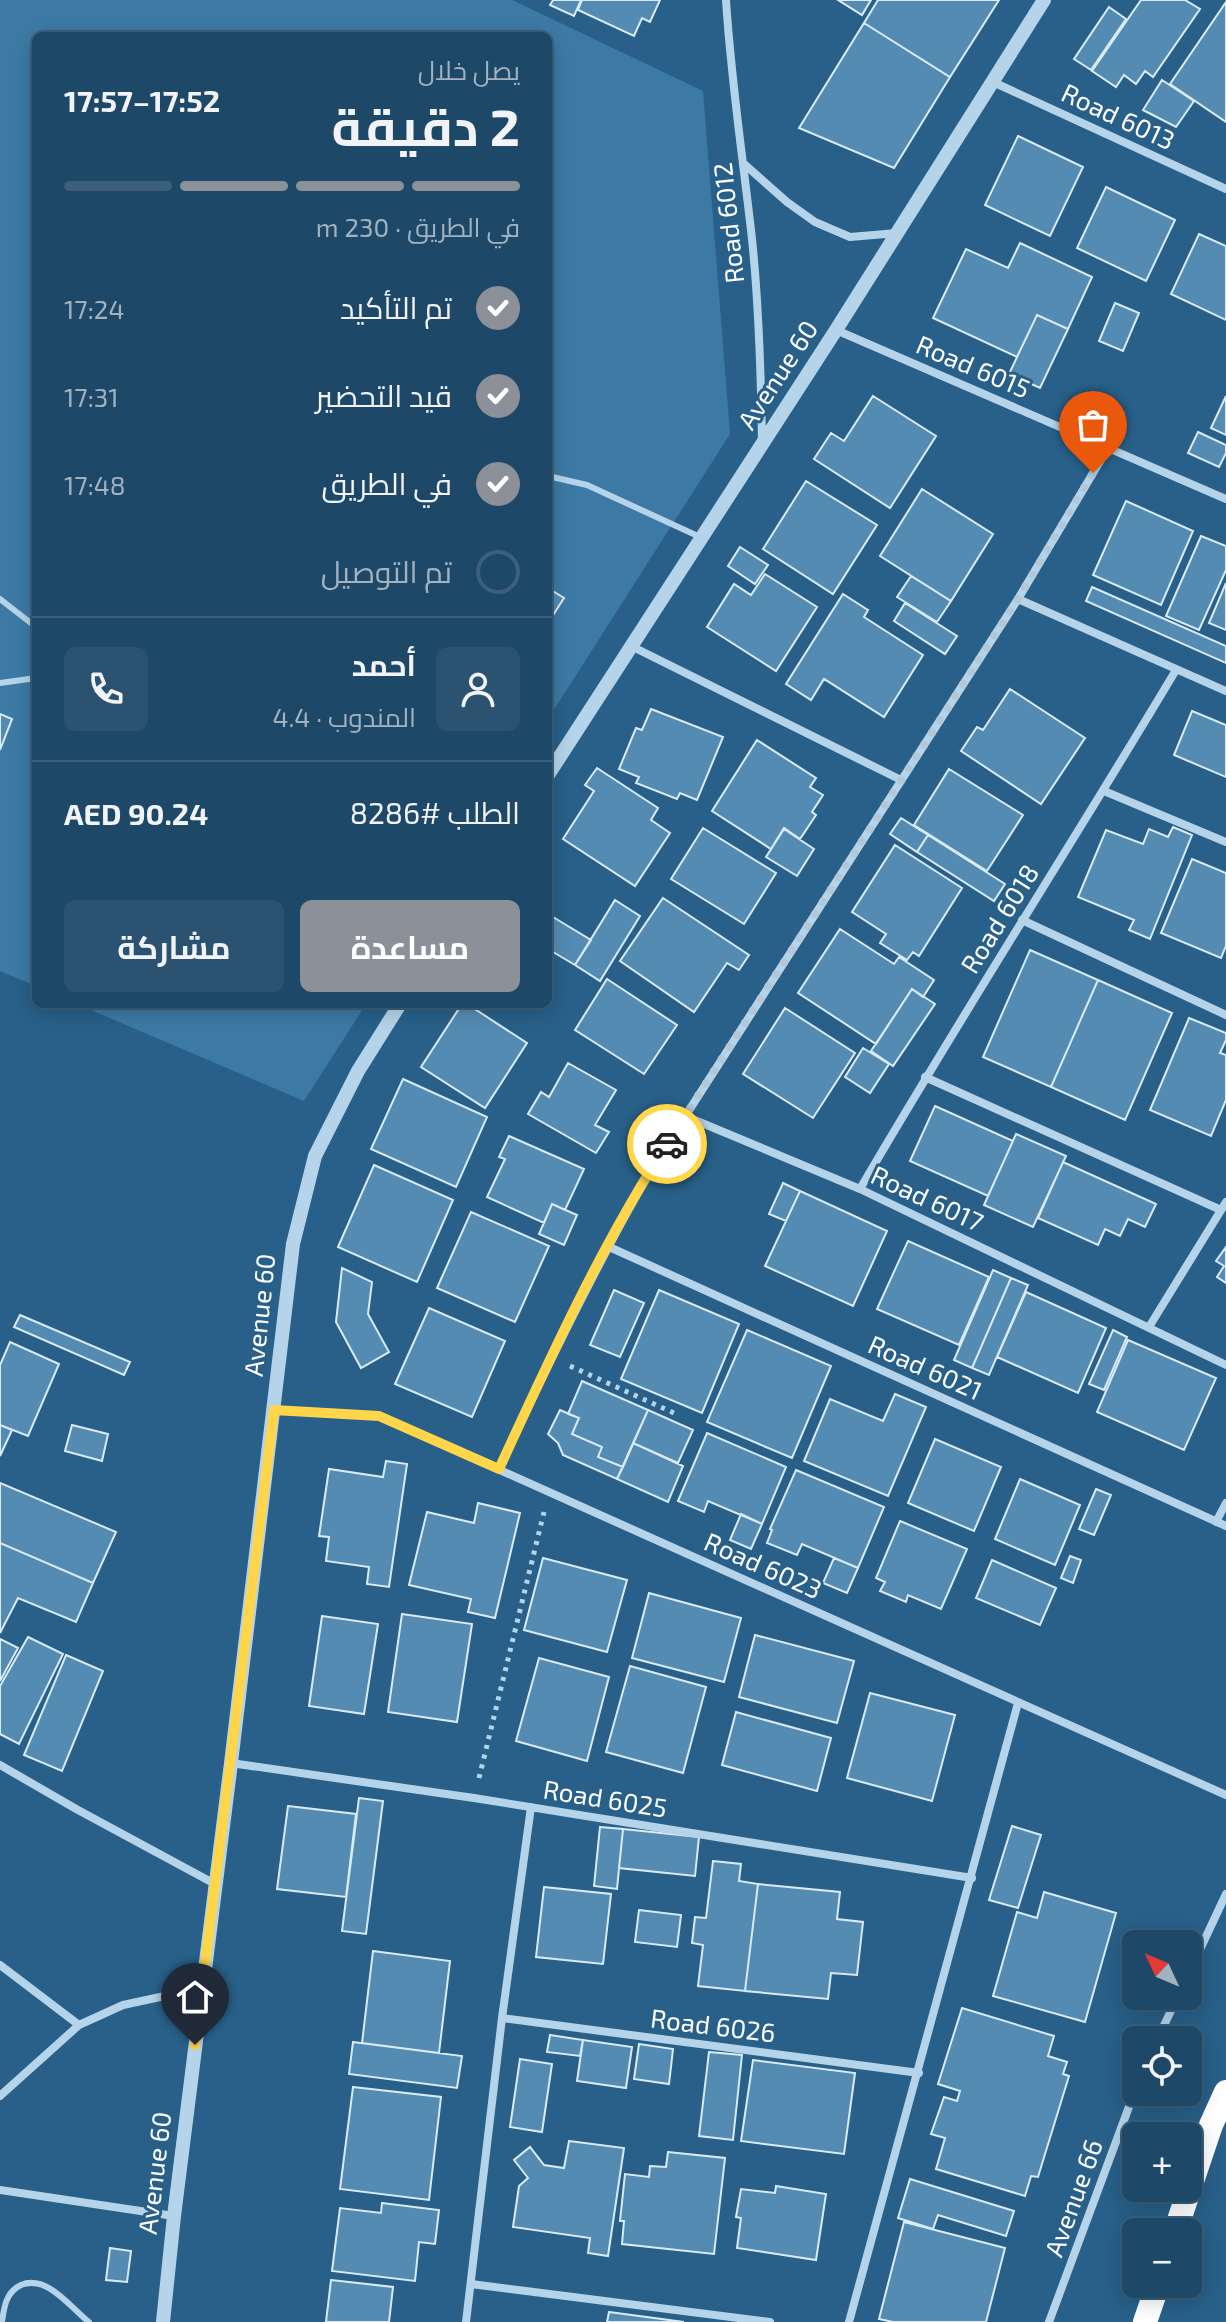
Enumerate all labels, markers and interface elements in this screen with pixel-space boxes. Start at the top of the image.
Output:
text: يصل خلال [418,54,520,85]
street label: Road 6013 [1057,76,1180,155]
text: 17:52–17:57 [64,82,220,118]
text: 2 دقيقة [332,94,520,156]
street label: Road 6012 [706,161,749,285]
text: في الطريق · 230 m [316,211,520,242]
icon: check [476,286,520,330]
text: تم التأكيد [340,289,452,325]
text: 17:24 [64,293,124,324]
street label: Avenue 60 [730,314,823,434]
street label: Road 6015 [912,328,1035,403]
icon: check [476,374,520,418]
text: قيد التحضير [316,377,452,413]
text: 17:31 [64,381,119,412]
pin [1059,391,1127,473]
icon: bag [1071,403,1115,447]
icon: check [476,462,520,506]
text: في الطريق [322,465,452,501]
text: 17:48 [64,469,126,500]
text: تم التوصيل [321,553,452,589]
text: أحمد [352,646,416,682]
button: phone [64,647,148,731]
button: person [436,647,520,731]
text: المندوب · 4.4 [273,701,416,732]
text: الطلب #8286 [350,794,520,830]
text: AED 90.24 [64,795,208,831]
street label: Road 6018 [953,858,1044,978]
button: مشاركة [64,900,284,992]
button: مساعدة [300,900,520,992]
courier [627,1104,707,1184]
icon: car [645,1122,689,1166]
street label: Road 6017 [867,1158,989,1237]
street label: Avenue 60 [237,1252,280,1378]
street label: Road 6021 [864,1328,987,1405]
street label: Road 6023 [700,1525,827,1604]
street label: Road 6025 [541,1772,669,1823]
north arrow [1122,1930,1202,2010]
map controls [1122,1930,1202,2298]
pin [161,1963,229,2045]
icon: home [173,1975,217,2019]
street label: Road 6026 [649,2001,777,2048]
button: locate [1122,2026,1202,2106]
street label: Avenue 60 [131,2110,176,2236]
button: + [1122,2122,1202,2202]
street label: Avenue 66 [1037,2135,1108,2260]
button: − [1122,2218,1202,2298]

